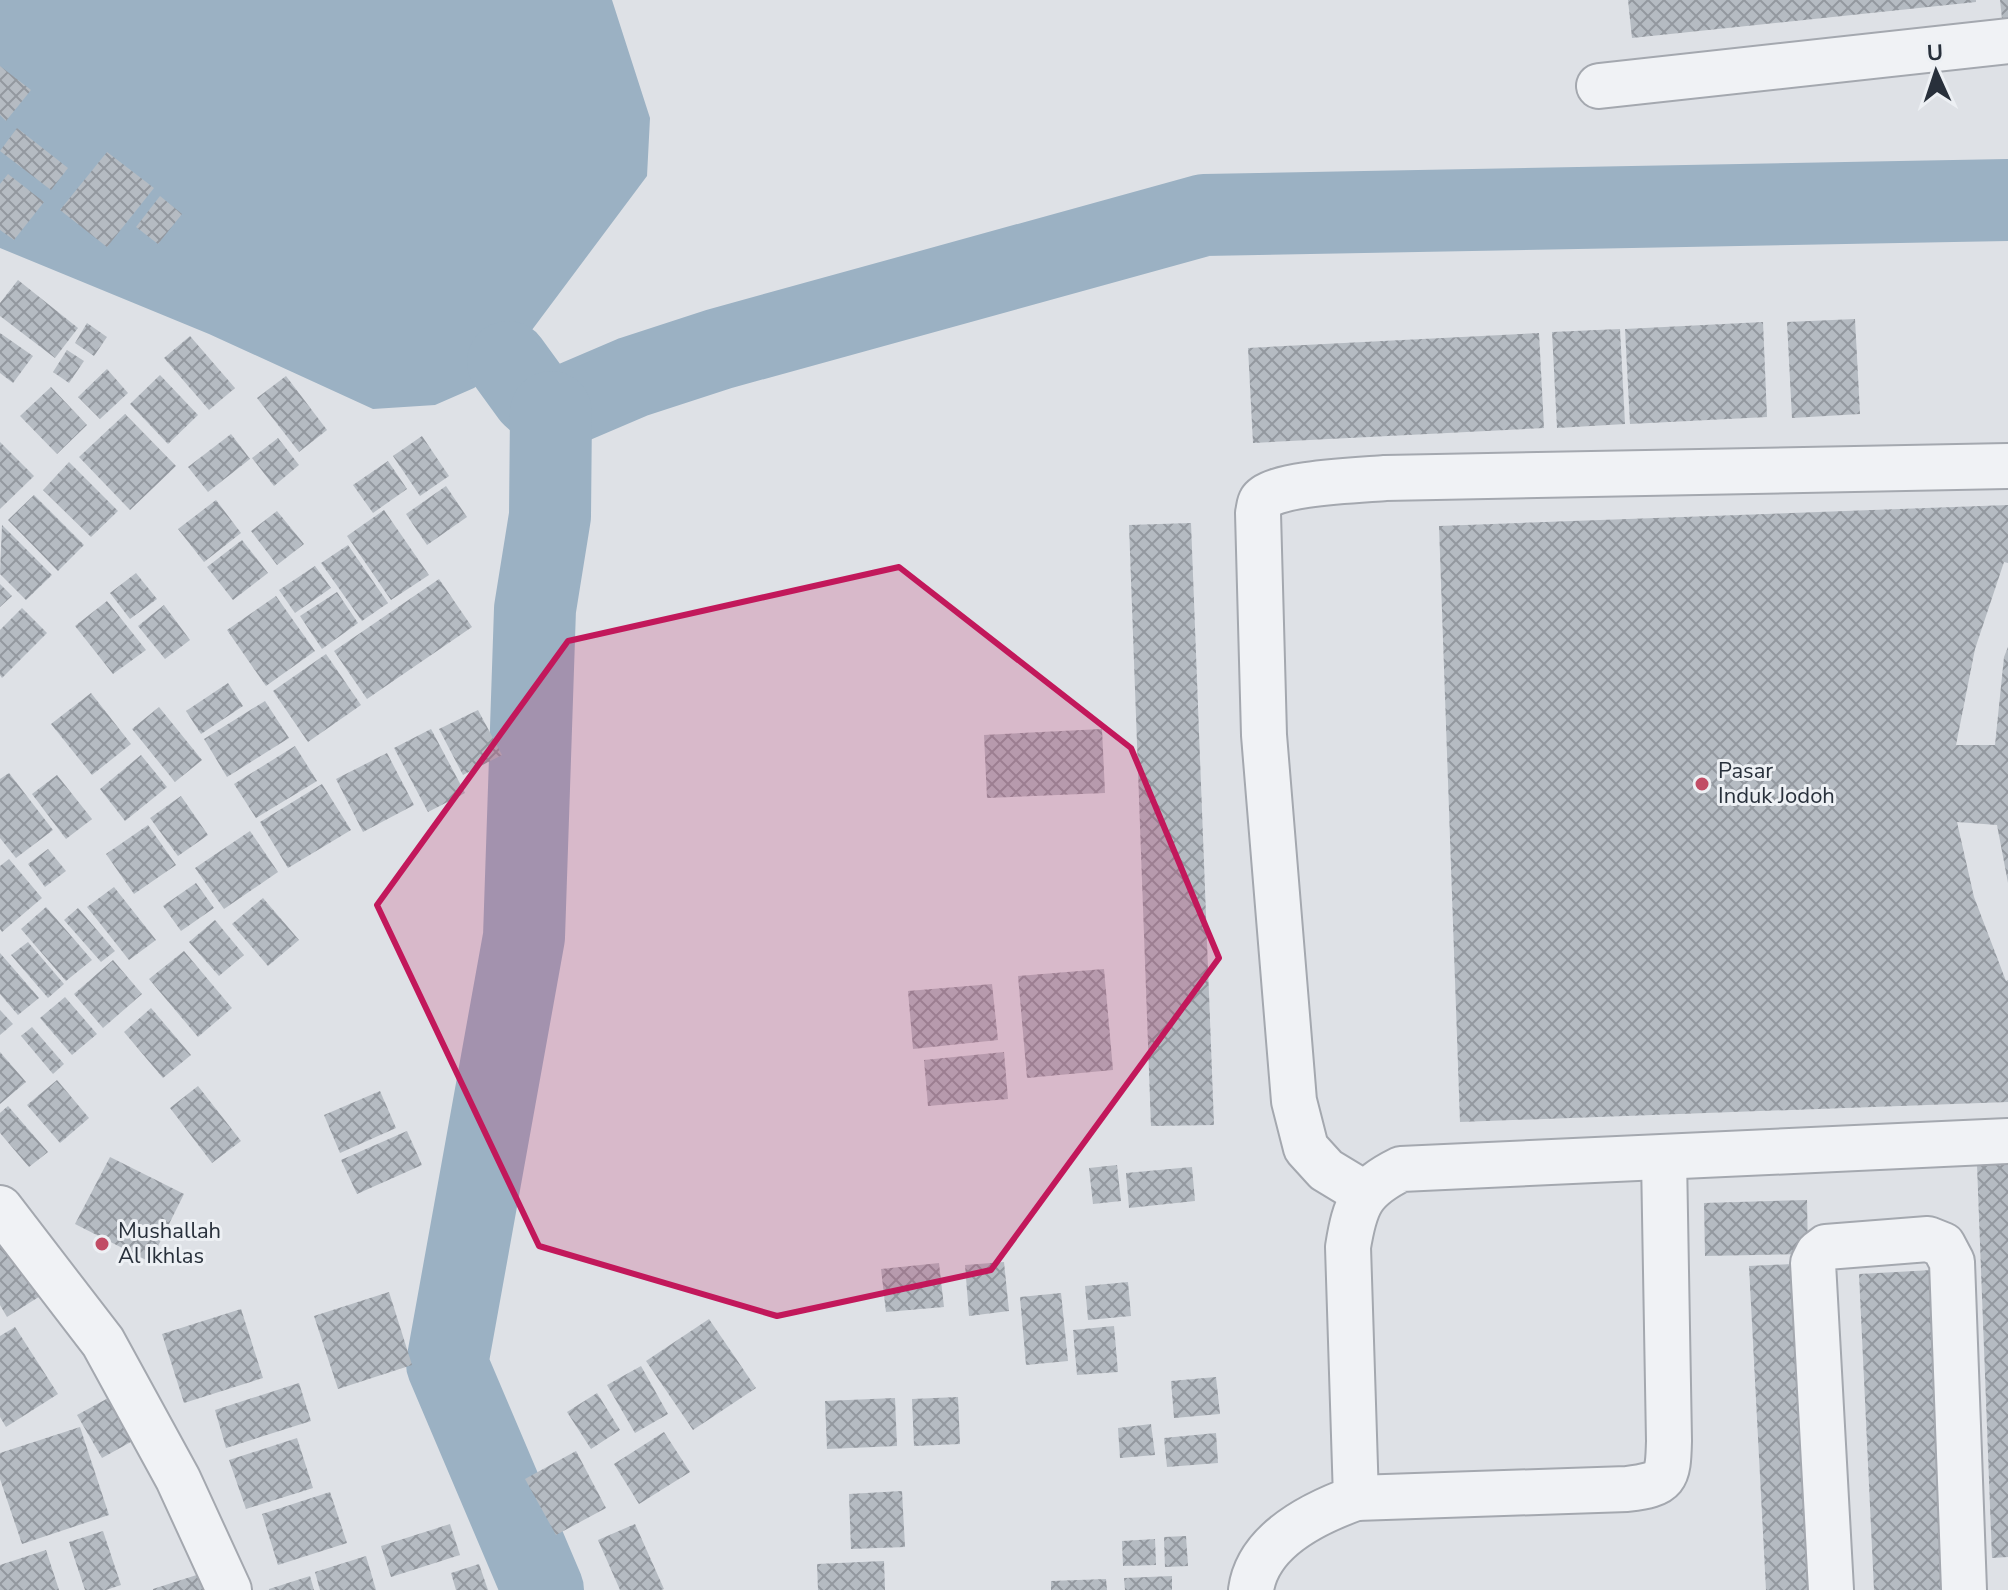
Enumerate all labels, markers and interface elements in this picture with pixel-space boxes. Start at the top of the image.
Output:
north arrow [1896,32,1976,112]
text: U [1926,38,1944,68]
place label: Pasar Induk Jodoh [1718,756,1835,811]
marker: Pasar Induk Jodoh [1693,775,1711,793]
place label: Mushallah Al Ikhlas [118,1216,221,1271]
marker: Mushallah Al Ikhlas [93,1235,111,1253]

